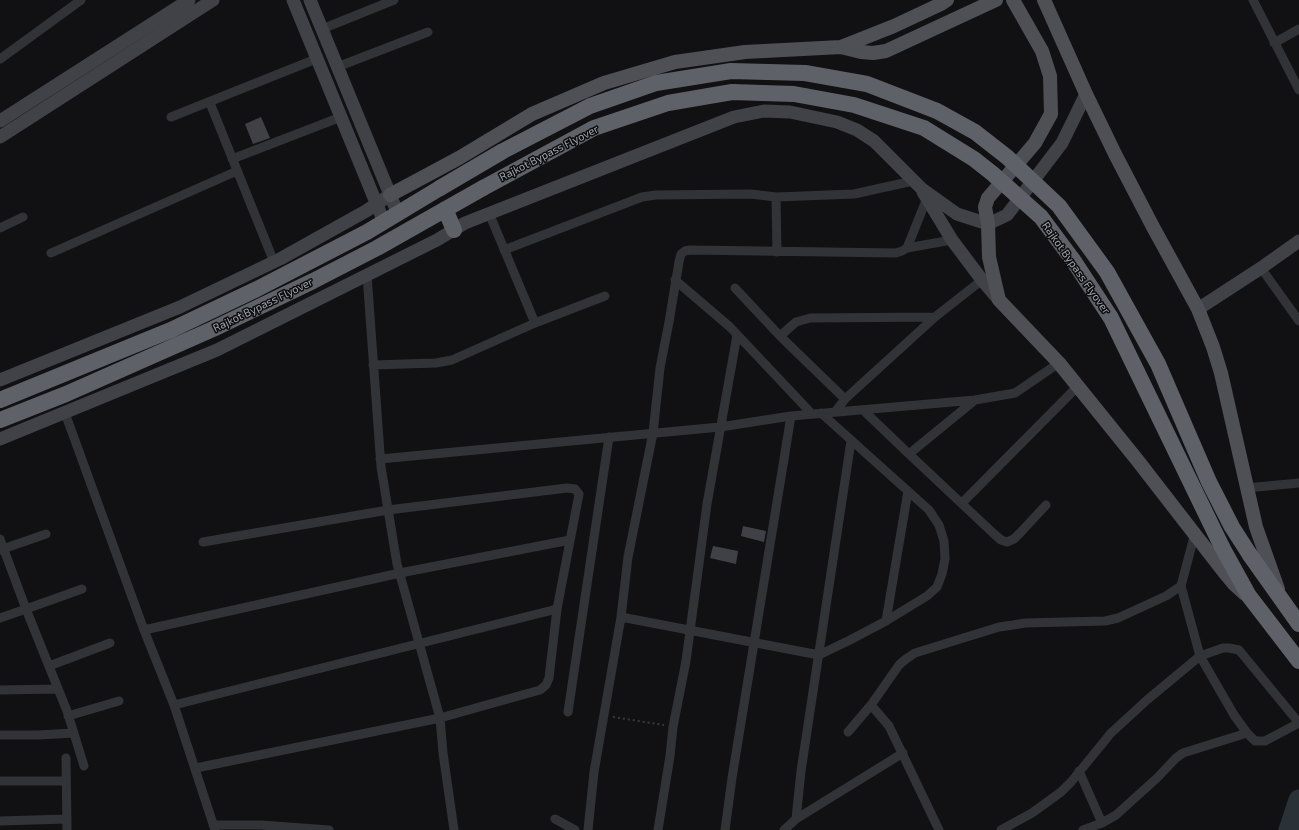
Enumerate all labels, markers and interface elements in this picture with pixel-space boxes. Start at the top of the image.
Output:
street label: Rajkot Bypass Flyover [497,122,601,184]
street label: Rajkot Bypass Flyover [1039,219,1113,317]
street label: Rajkot Bypass Flyover [211,275,315,335]

